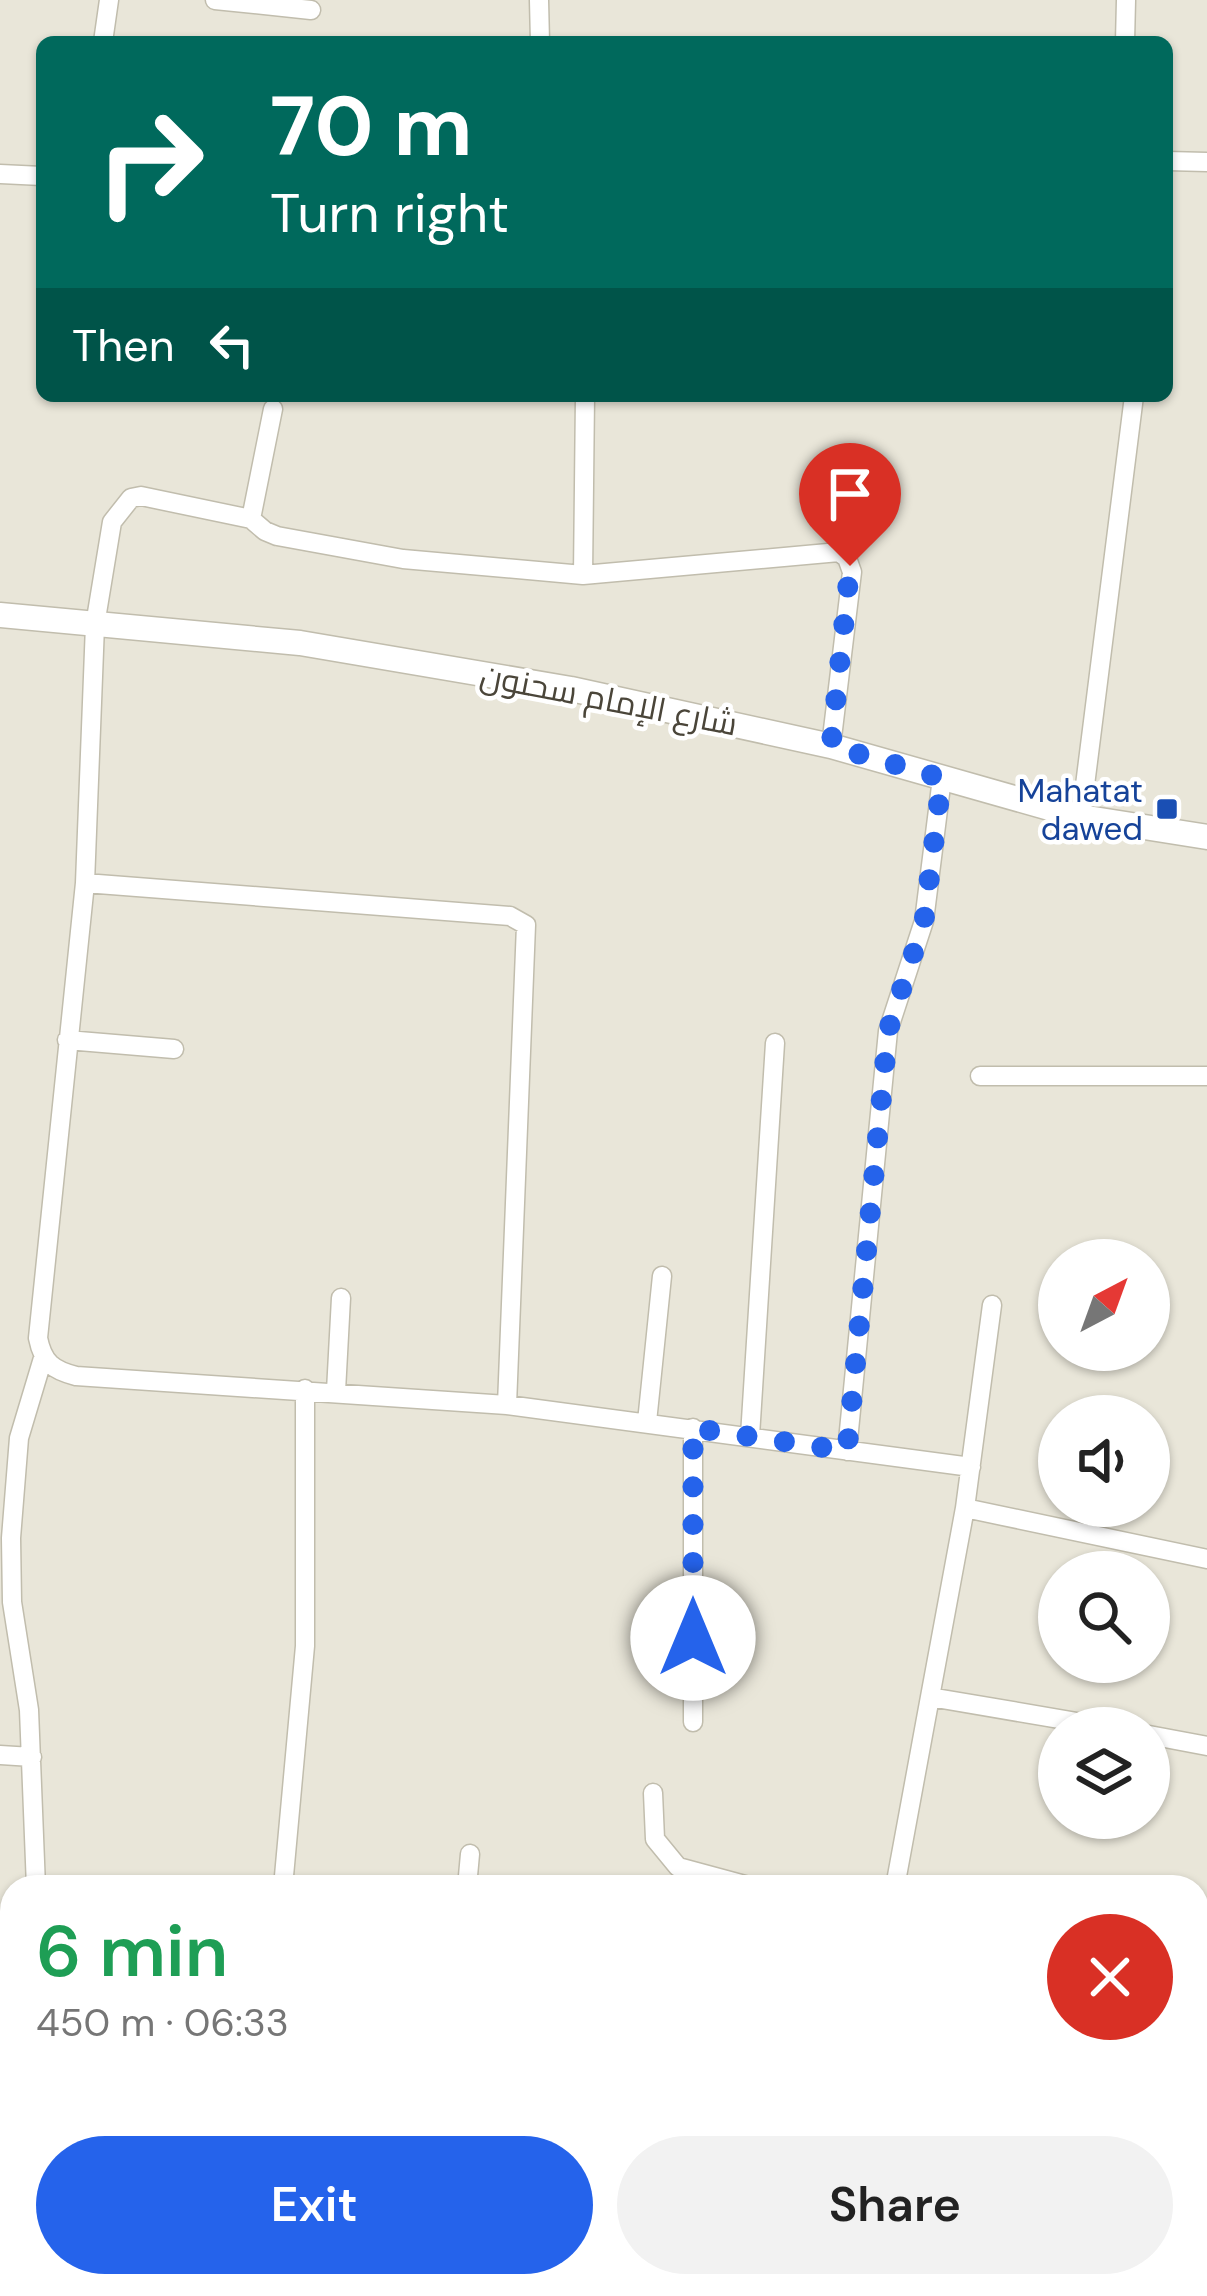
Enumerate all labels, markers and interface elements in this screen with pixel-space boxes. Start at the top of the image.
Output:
text: 70 m [270,72,473,181]
icon: right [72,84,228,240]
text: Turn right [270,178,509,249]
icon: left [199,312,265,378]
text: Then [72,316,175,375]
pin [799,443,901,566]
icon: arrive [817,461,883,527]
street label: شارع الإمام سحنون [476,653,741,746]
place label: Mahatat dawed [1017,769,1143,850]
marker: Mahatat dawed [1154,796,1180,822]
north arrow [1038,1239,1170,1371]
map controls [1038,1239,1170,1839]
button: sound [1038,1395,1170,1527]
button: search [1038,1551,1170,1683]
position arrow [630,1575,756,1701]
button: layers [1038,1707,1170,1839]
text: 6 min [36,1905,228,1998]
button: close [1047,1914,1173,2040]
text: 450 m · 06:33 [36,1997,289,2048]
button: Exit [36,2136,593,2274]
button: Share [617,2136,1173,2274]

